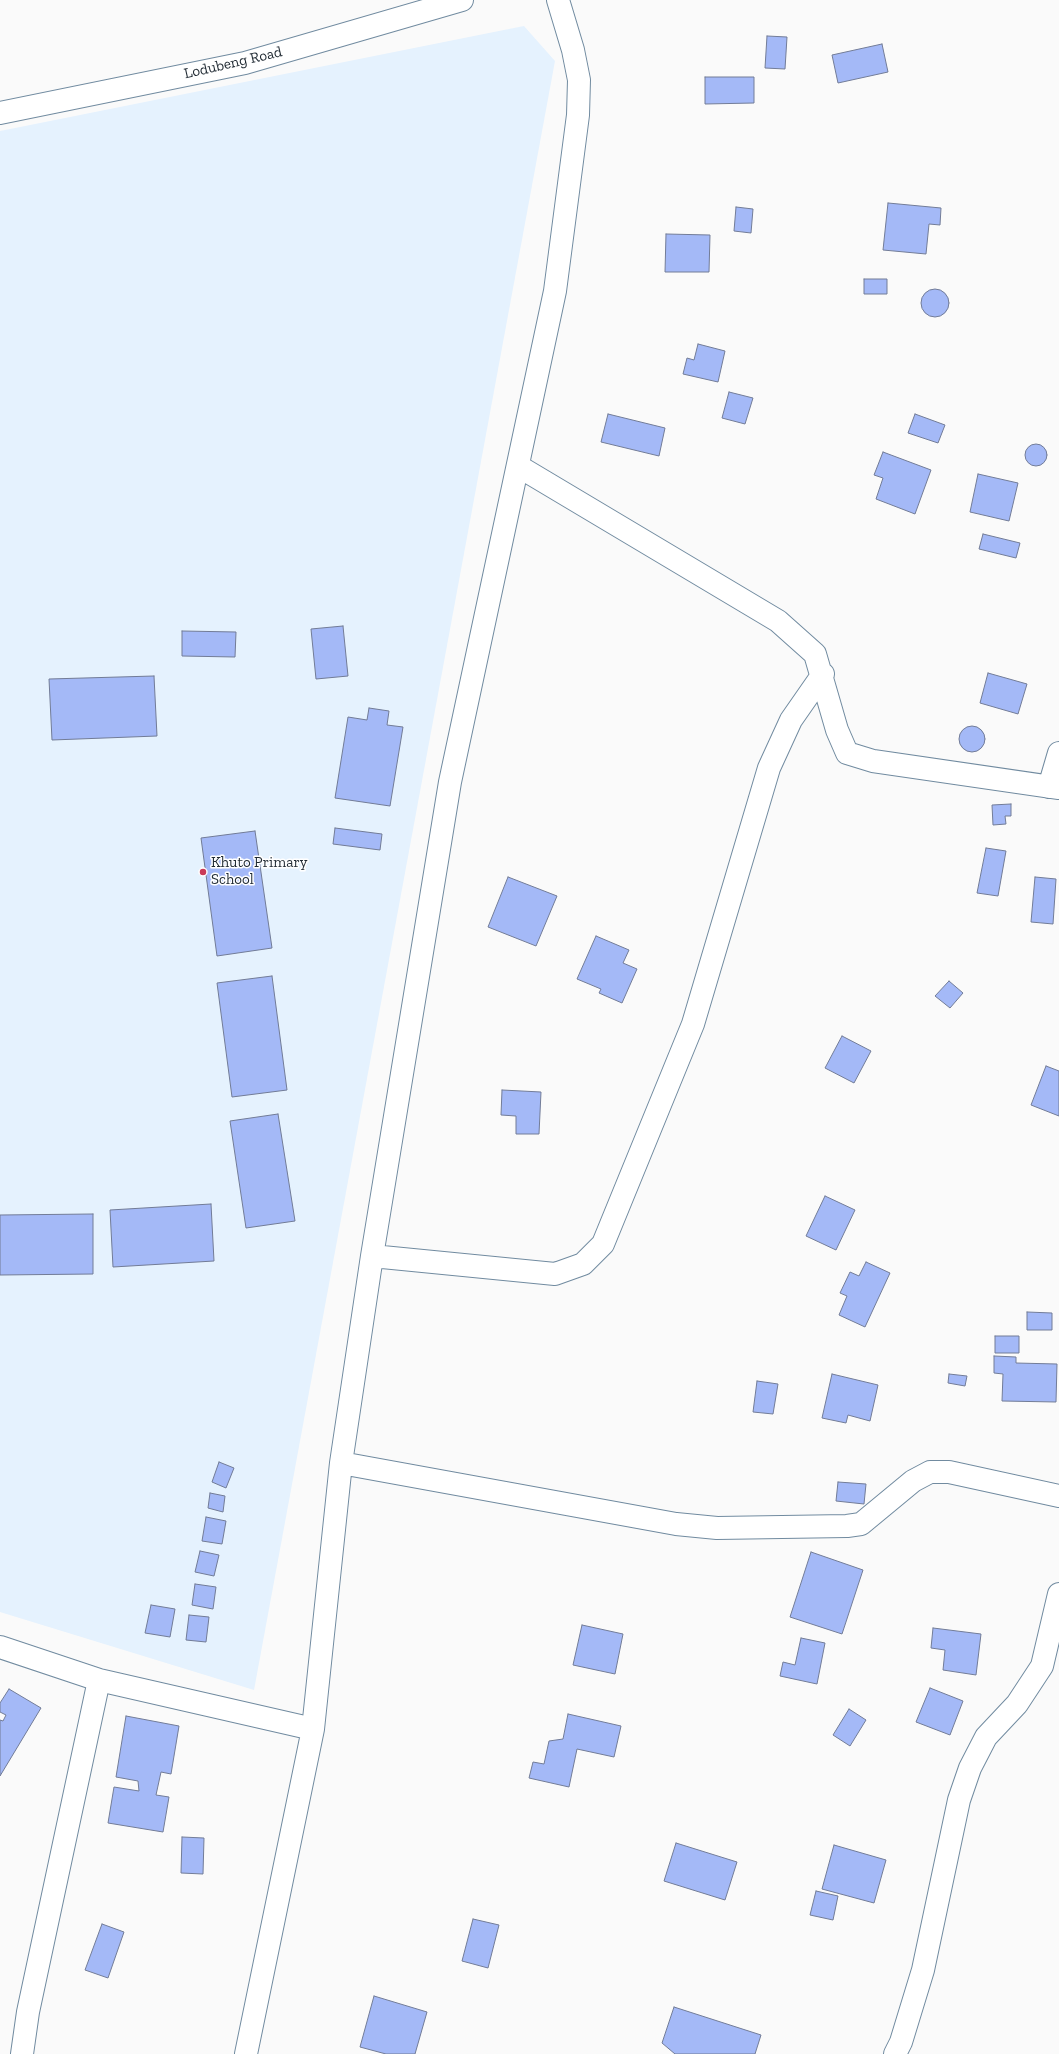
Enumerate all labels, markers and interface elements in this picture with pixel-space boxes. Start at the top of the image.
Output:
street label: Lodubeng Road [182,43,284,83]
place label: Khuto Primary School [211,854,307,889]
marker: Khuto Primary School [198,867,208,877]

